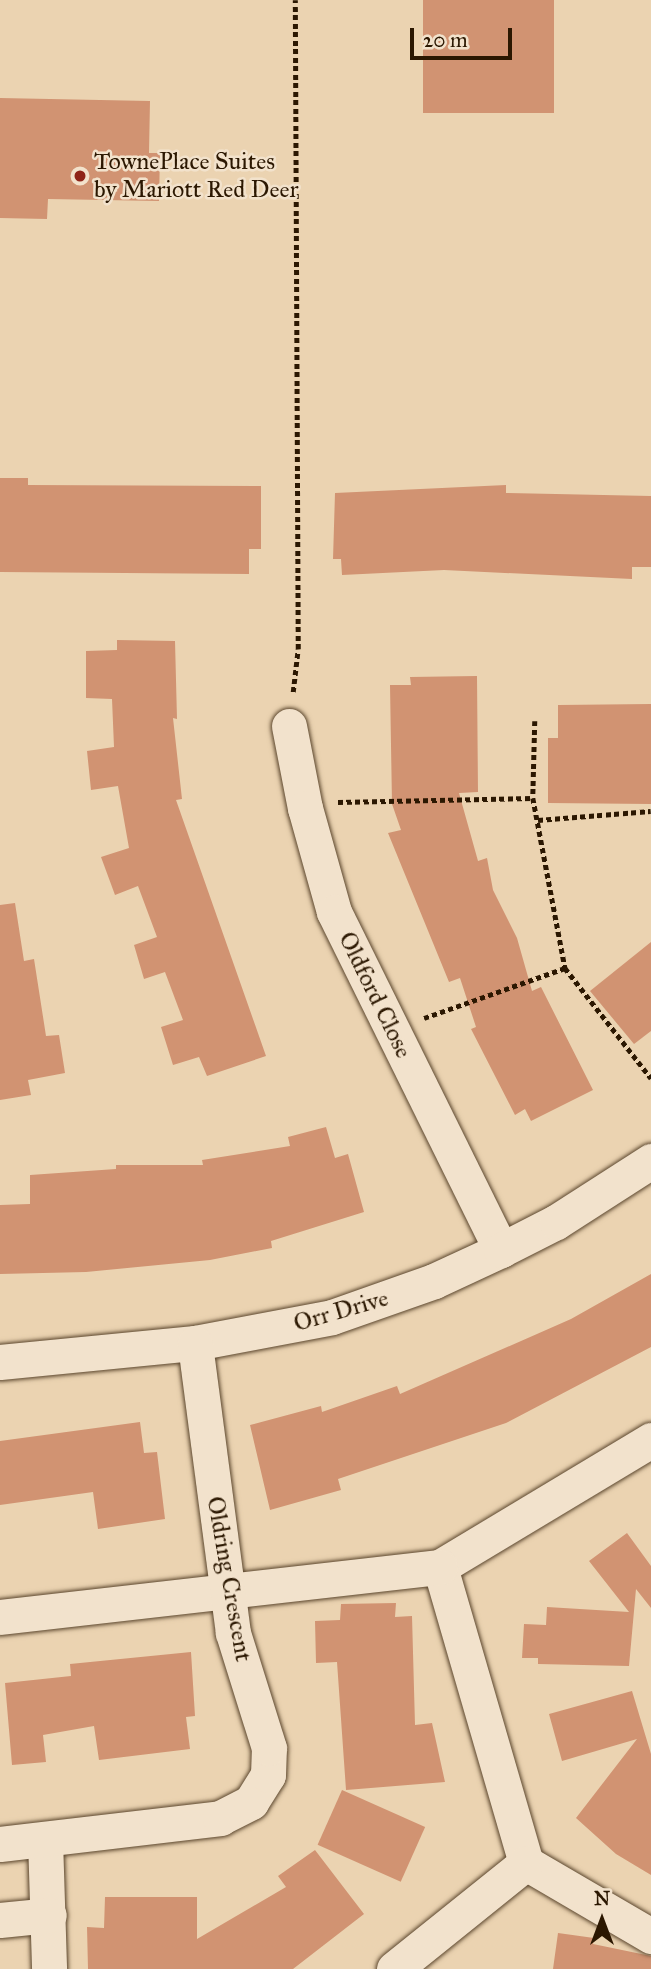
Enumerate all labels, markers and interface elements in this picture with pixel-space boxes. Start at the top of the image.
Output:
scale bar [413,14,514,58]
text: 20 m [423,27,468,53]
place label: TownePlace Suites by Mariott Red Deer [94,148,298,204]
marker: TownePlace Suites by Mariott Red Deer [72,168,88,184]
street label: Oldford Close [332,927,418,1063]
street label: Orr Drive [290,1284,392,1338]
street label: Oldring Crescent [200,1494,258,1664]
north arrow [567,1885,637,1955]
text: N [594,1887,610,1910]

